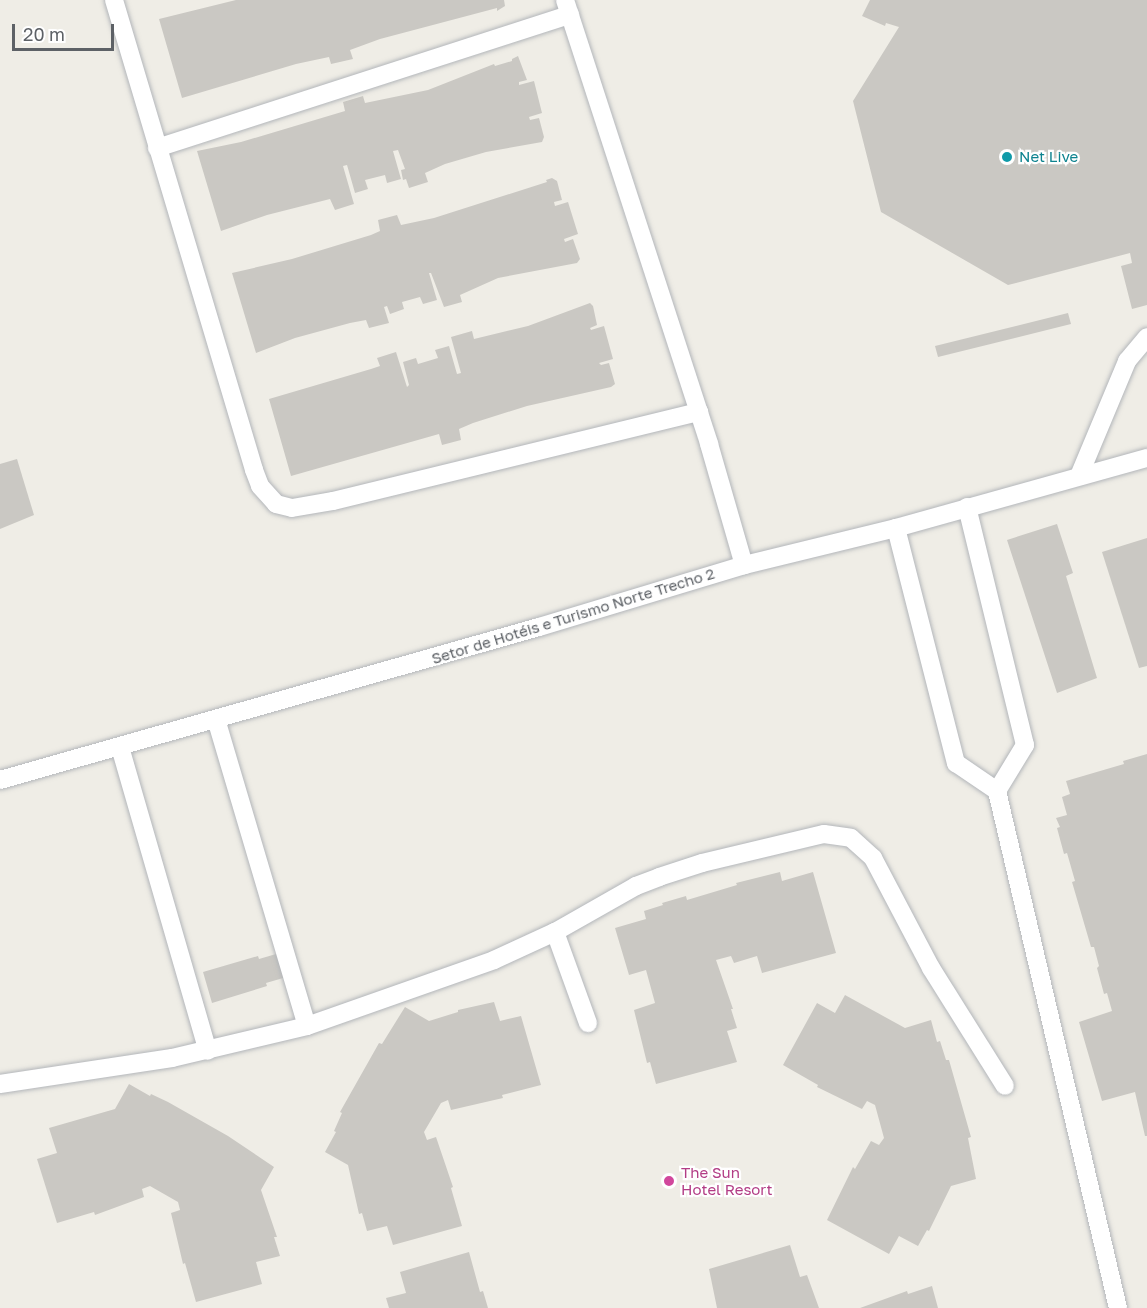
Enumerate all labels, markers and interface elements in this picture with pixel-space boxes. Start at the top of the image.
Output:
scale bar [15,12,117,50]
text: 20 m [23,23,65,45]
place label: Net Live [1019,148,1078,166]
marker: Net Live [1000,150,1014,164]
street label: Setor de Hotéis e Turismo Norte Trecho 2 [429,564,717,668]
place label: The Sun Hotel Resort [681,1163,772,1198]
marker: The Sun Hotel Resort [662,1174,676,1188]

